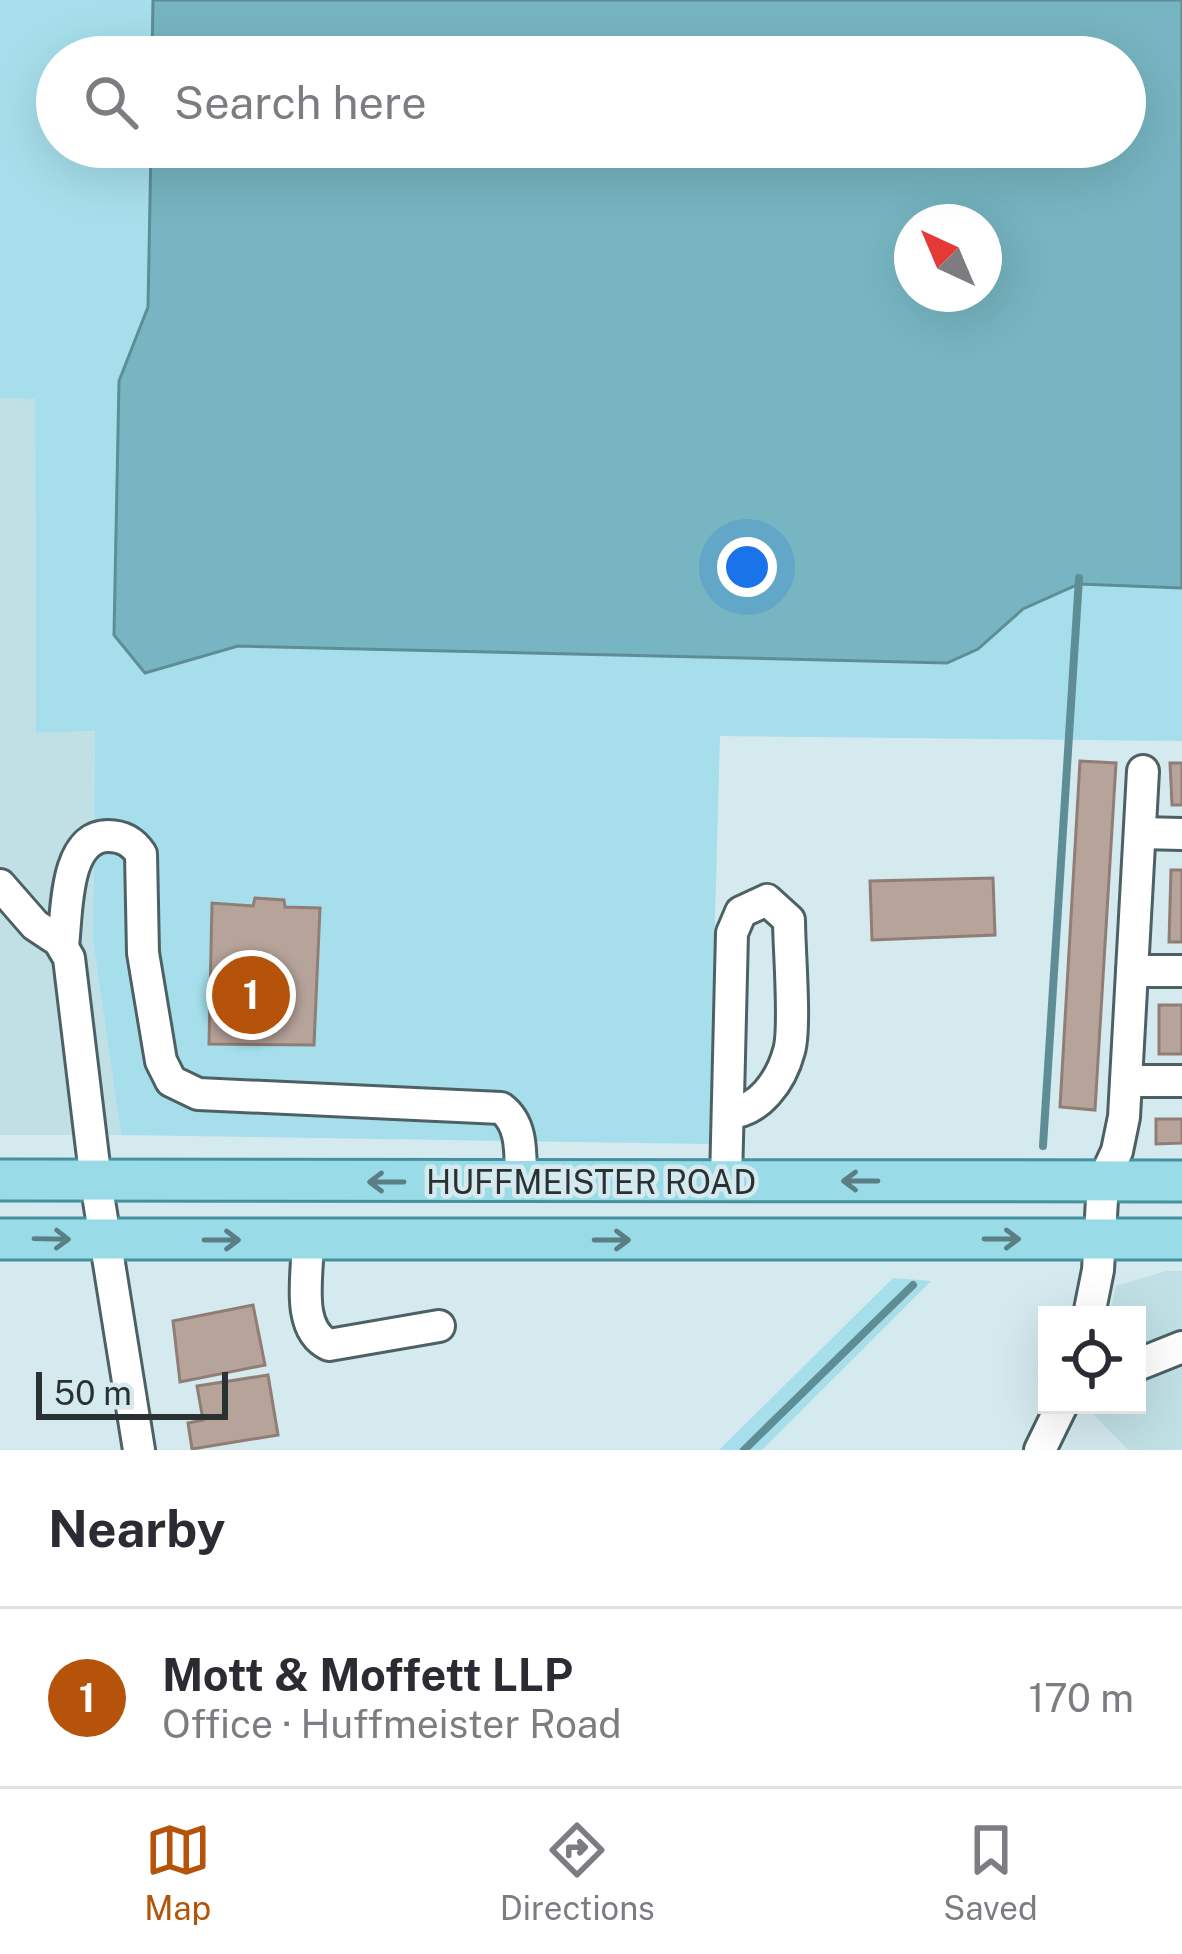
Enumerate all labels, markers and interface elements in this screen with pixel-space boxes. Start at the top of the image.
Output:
search box [36,36,1146,168]
icon: search [78,69,144,135]
text: Search here [174,76,427,129]
north arrow [894,204,1002,312]
your location [717,537,777,597]
pin: 1 [212,950,290,1040]
street label: HUFFMEISTER ROAD [426,1163,756,1201]
one-way arrow [841,1170,880,1192]
one-way arrow [367,1171,406,1193]
one-way arrow [32,1228,71,1251]
one-way arrow [982,1228,1021,1250]
one-way arrow [202,1229,241,1251]
one-way arrow [592,1229,631,1251]
map controls [1038,1306,1146,1414]
button: locate [1038,1306,1146,1414]
scale bar [36,1366,228,1419]
text: 50 m [54,1374,132,1412]
text: Nearby [48,1499,225,1558]
text: Mott & Moffett LLP [162,1648,573,1701]
text: 1 [79,1675,95,1721]
text: 170 m [1028,1675,1134,1721]
text: Office · Huffmeister Road [162,1701,622,1747]
tab: Map [144,1817,211,1927]
tab: Directions [500,1817,655,1927]
tab: Saved [943,1817,1038,1927]

